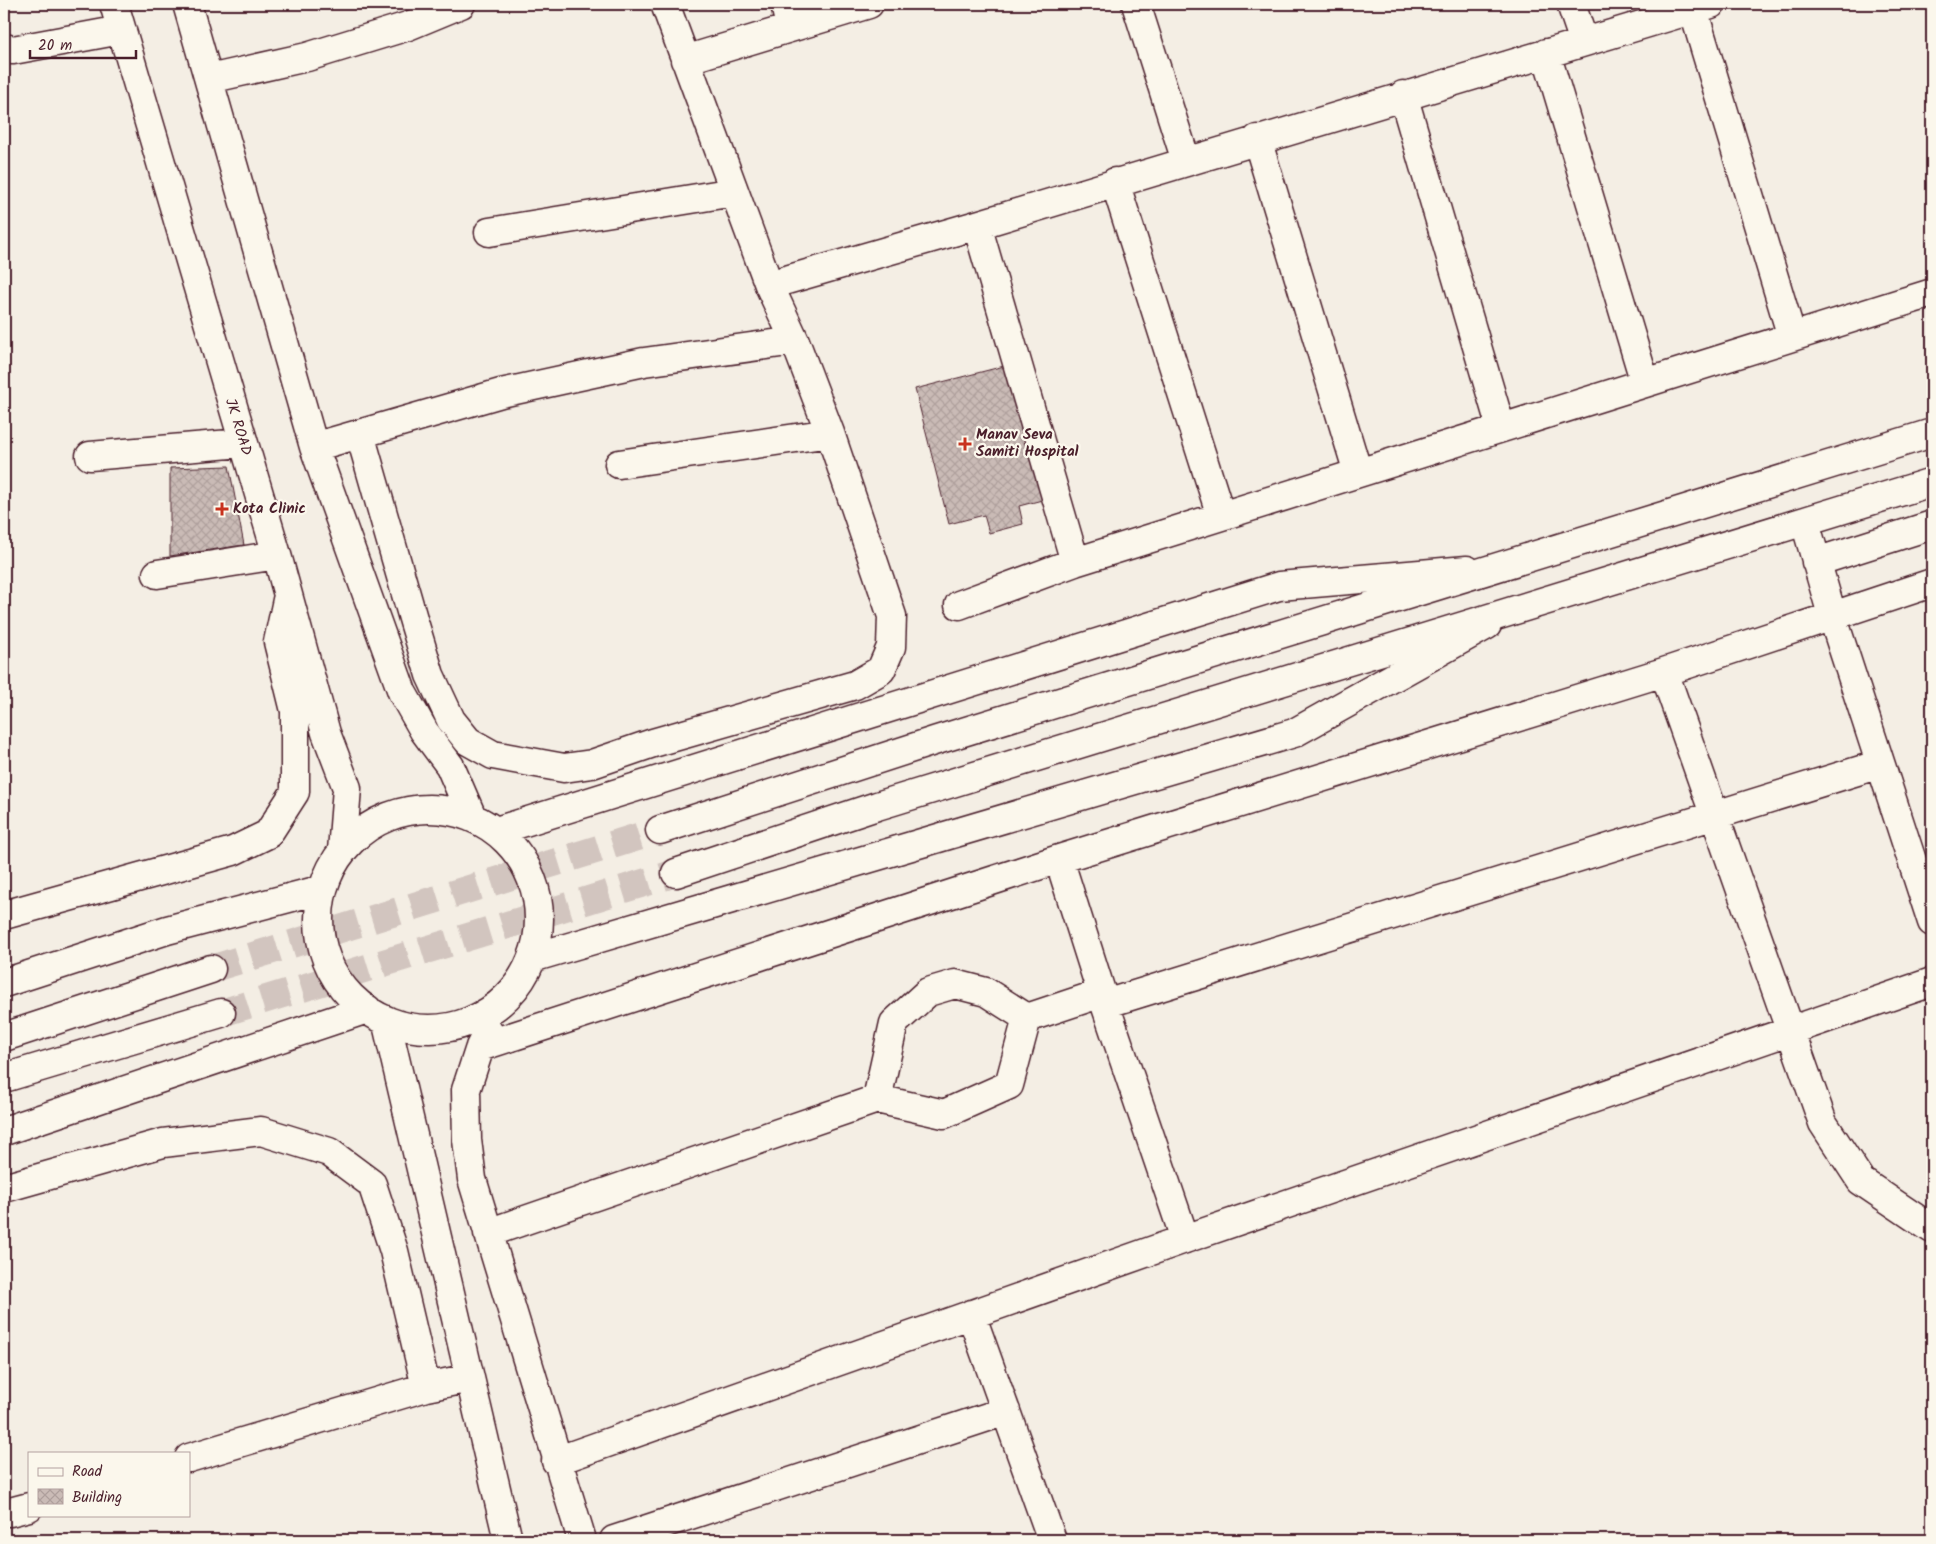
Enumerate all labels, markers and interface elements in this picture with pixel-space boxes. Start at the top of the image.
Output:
scale bar [30,28,136,60]
text: 20 m [38,34,72,58]
street label: JK ROAD [218,395,258,459]
place label: Manav Seva Samiti Hospital [976,423,1079,464]
marker: Manav Seva Samiti Hospital [958,437,972,451]
place label: Kota Clinic [233,497,306,521]
marker: Kota Clinic [215,502,229,516]
legend [28,1452,190,1516]
text: Road [72,1460,103,1484]
text: Building [72,1486,122,1510]

